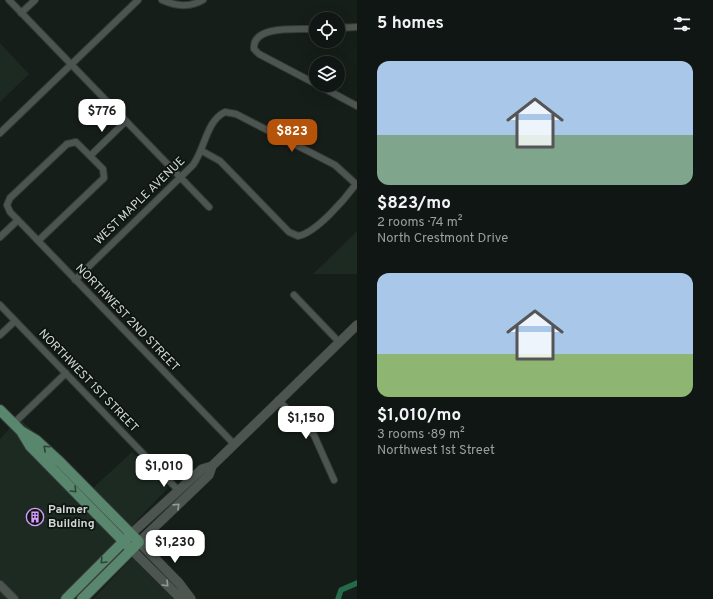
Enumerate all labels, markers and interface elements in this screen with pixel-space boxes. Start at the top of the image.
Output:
map controls [309,12,345,92]
button: locate [309,12,345,48]
text: 5 homes [377,13,444,35]
icon: filters [671,13,693,35]
button: layers [309,56,345,92]
icon: home [499,87,571,159]
pin: $776 [78,99,126,133]
text: $776 [87,104,117,120]
pin: $823 [268,119,316,153]
text: $823 [276,124,308,140]
street label: WEST MAPLE AVENUE [91,154,189,248]
text: $823/mo [377,193,451,215]
text: 2 rooms · 74 m² [377,215,462,231]
text: North Crestmont Drive [377,231,508,247]
street label: NORTHWEST 2ND STREET [71,261,183,375]
icon: home [499,299,571,371]
street label: NORTHWEST 1ST STREET [35,326,141,436]
text: $1,010/mo [377,405,461,427]
pin: $1,150 [273,406,339,440]
text: $1,150 [287,411,325,427]
text: 3 rooms · 89 m² [377,427,465,443]
text: Northwest 1st Street [377,443,495,459]
one-way arrow [43,446,51,453]
pin: $1,010 [131,454,197,488]
text: $1,010 [145,459,183,475]
one-way arrow [69,485,77,493]
place label: Palmer Building [48,502,95,532]
one-way arrow [172,503,180,511]
building icon: Palmer Building [25,507,45,527]
pin: $1,230 [142,530,208,564]
text: $1,230 [155,535,195,551]
one-way arrow [100,556,108,564]
one-way arrow [161,579,169,587]

